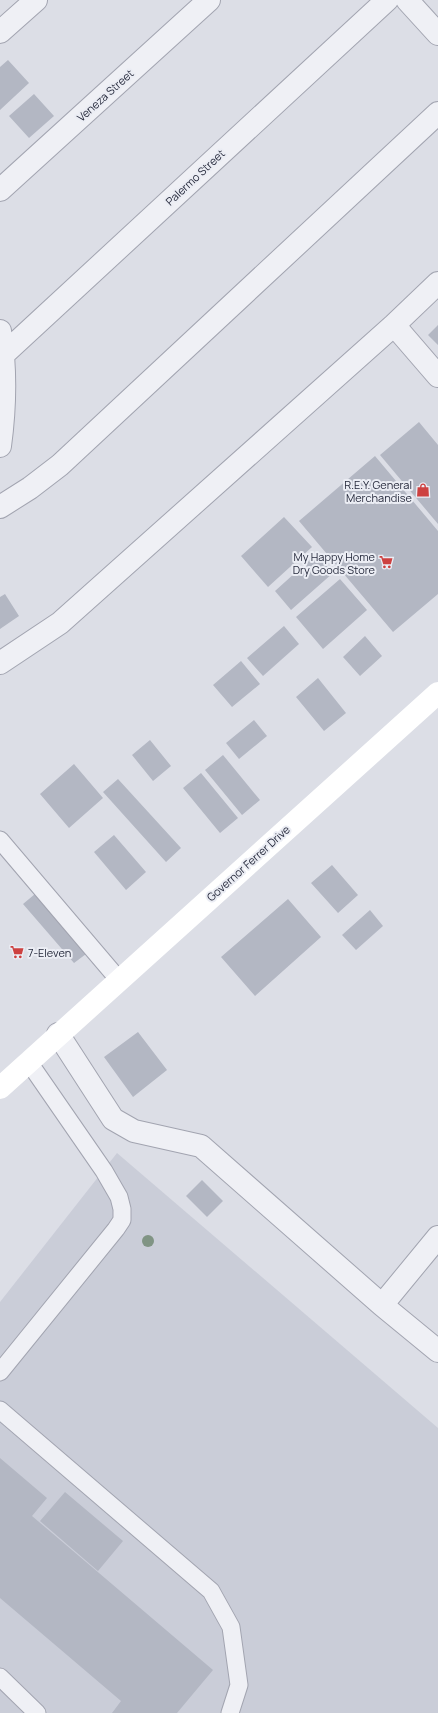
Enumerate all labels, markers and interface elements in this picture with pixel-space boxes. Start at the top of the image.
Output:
street label: Veneza Street [73,66,137,124]
street label: Palermo Street [162,146,228,208]
place label: R.E.Y. General Merchandise [344,477,413,505]
shop icon: R.E.Y. General Merchandise [415,482,431,498]
place label: My Happy Home Dry Goods Store [293,549,376,577]
supermarket icon: My Happy Home Dry Goods Store [378,554,394,570]
street label: Governor Ferrer Drive [203,821,293,904]
supermarket icon: 7-Eleven [9,944,25,960]
place label: 7-Eleven [28,945,71,960]

